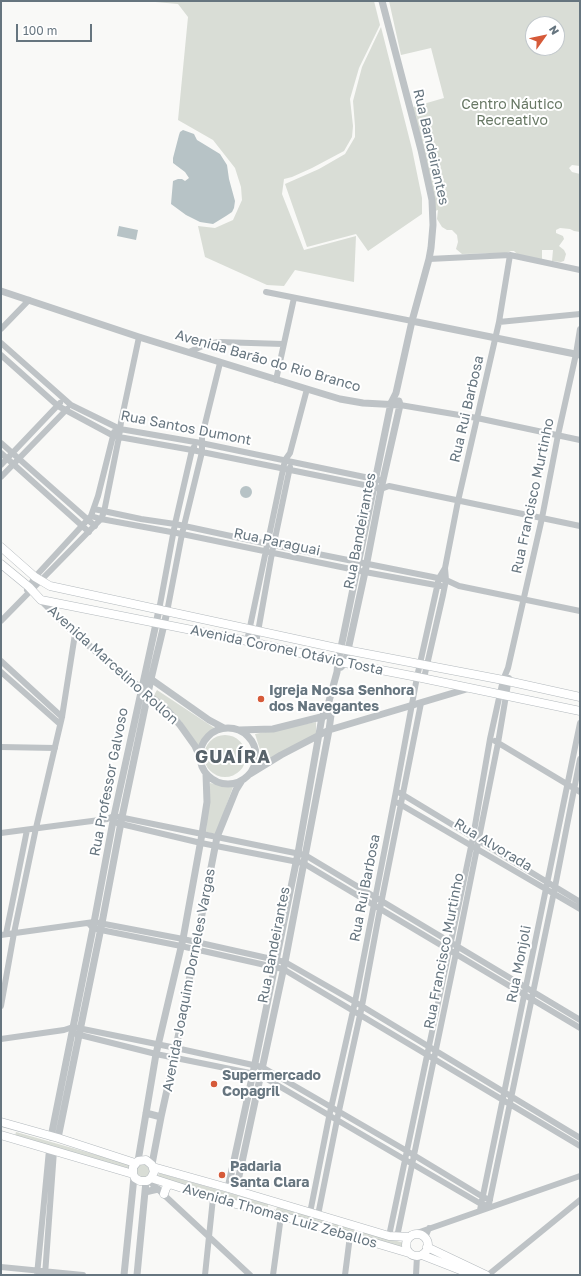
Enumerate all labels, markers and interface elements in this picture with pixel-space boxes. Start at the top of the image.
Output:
scale bar [18,16,94,42]
north arrow [525,16,565,56]
text: 100 m [23,23,57,38]
text: N [547,23,562,37]
street label: Rua Bandeirantes [410,87,452,207]
park label: Centro Náutico Recreativo [461,97,563,130]
street label: Avenida Barão do Rio Branco [173,326,363,396]
street label: Rua Rui Barbosa [447,354,487,464]
street label: Rua Santos Dumont [119,407,253,449]
street label: Rua Francisco Murtinho [508,417,558,575]
street label: Rua Bandeirantes [340,471,380,591]
street label: Rua Paraguai [232,525,322,559]
street label: Avenida Marcelino Rollon [44,602,182,728]
street label: Avenida Coronel Otávio Tosta [189,621,385,679]
place label: Igreja Nossa Senhora dos Navegantes [269,683,414,716]
marker: Igreja Nossa Senhora dos Navegantes [256,694,266,704]
street label: Rua Professor Galvoso [86,706,132,858]
district label: GUAÍRA [195,746,271,768]
street label: Rua Alvorada [451,815,535,875]
street label: Rua Rui Barbosa [346,833,384,943]
street label: Avenida Joaquim Dorneles Vargas [159,867,219,1093]
street label: Rua Francisco Murtinho [421,871,467,1031]
street label: Rua Bandeirantes [254,885,294,1005]
street label: Rua Monjoli [503,924,535,1004]
place label: Supermercado Copagril [222,1068,321,1100]
marker: Supermercado Copagril [209,1079,219,1089]
place label: Padaria Santa Clara [230,1159,309,1192]
marker: Padaria Santa Clara [217,1170,227,1180]
street label: Avenida Thomas Luiz Zeballos [181,1180,379,1252]

